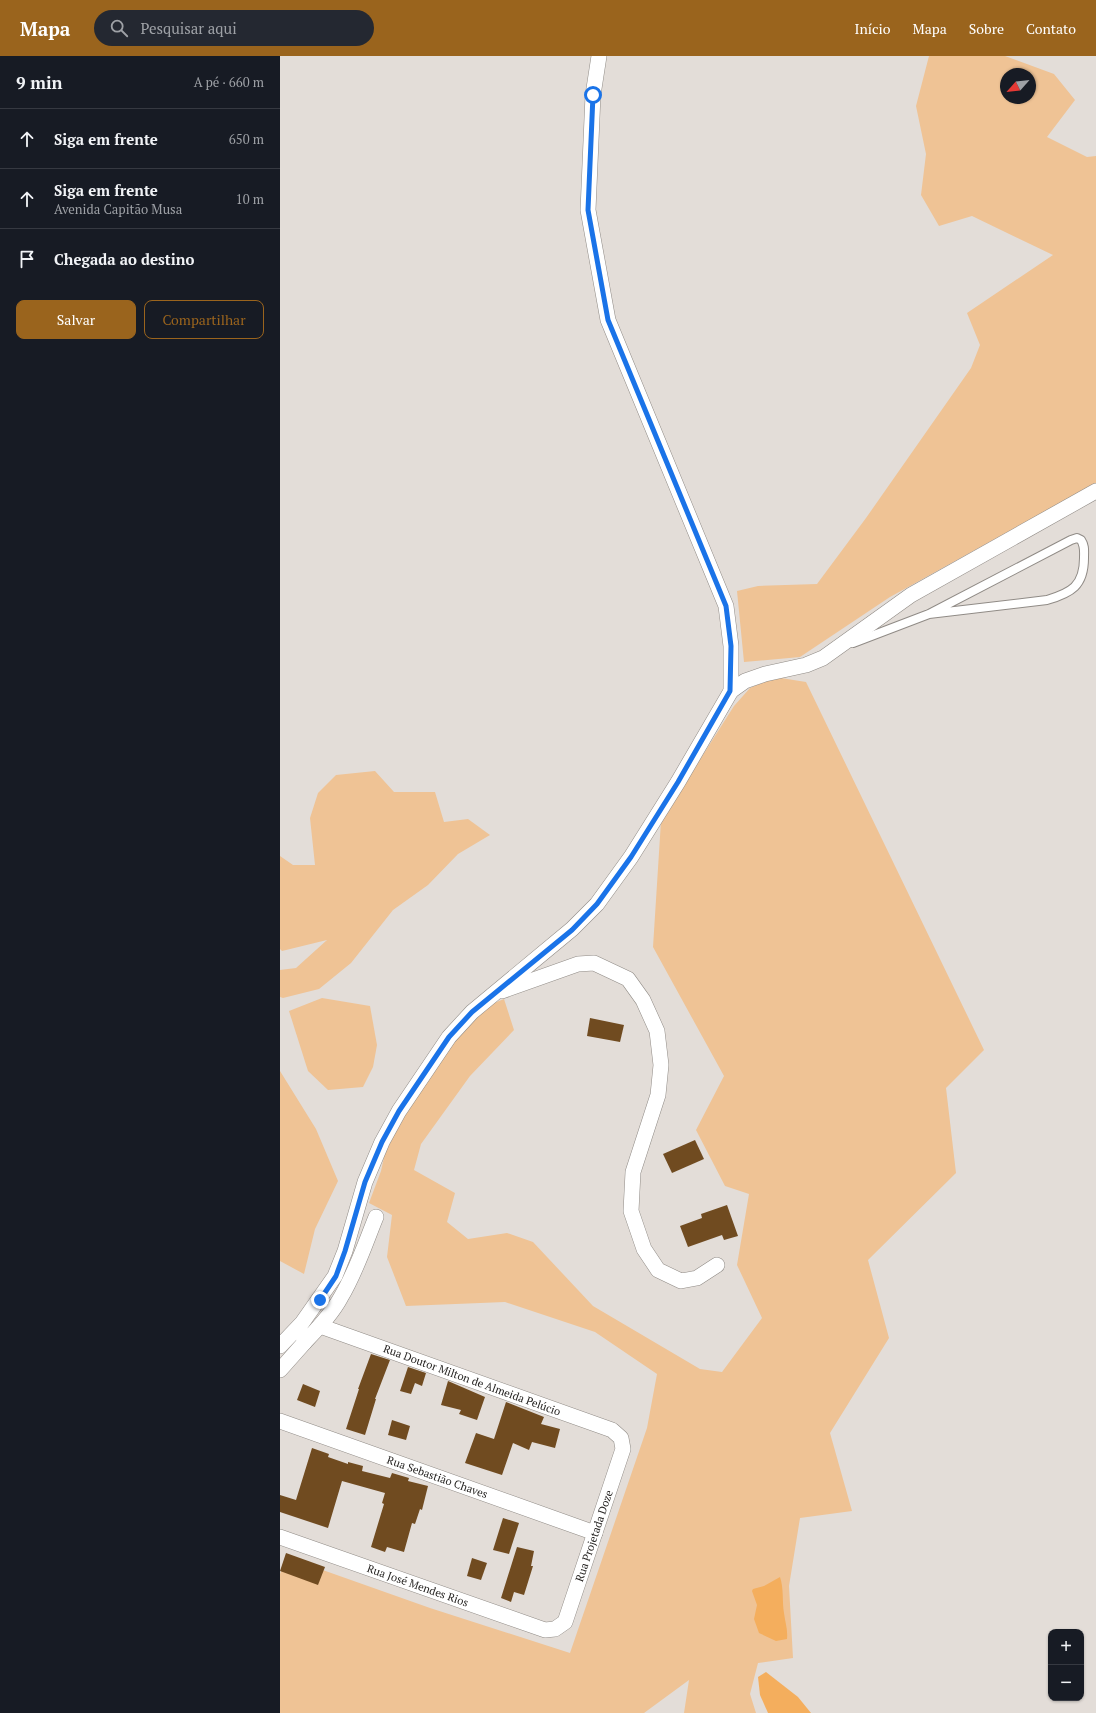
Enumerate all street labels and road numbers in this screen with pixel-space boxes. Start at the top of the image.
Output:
street label: Rua Doutor Milton de Almeida Pelúcio [381,1341,563,1419]
street label: Rua Sebastião Chaves [385,1453,490,1501]
street label: Rua Projetada Doze [572,1488,616,1583]
street label: Rua José Mendes Rios [365,1561,470,1610]

